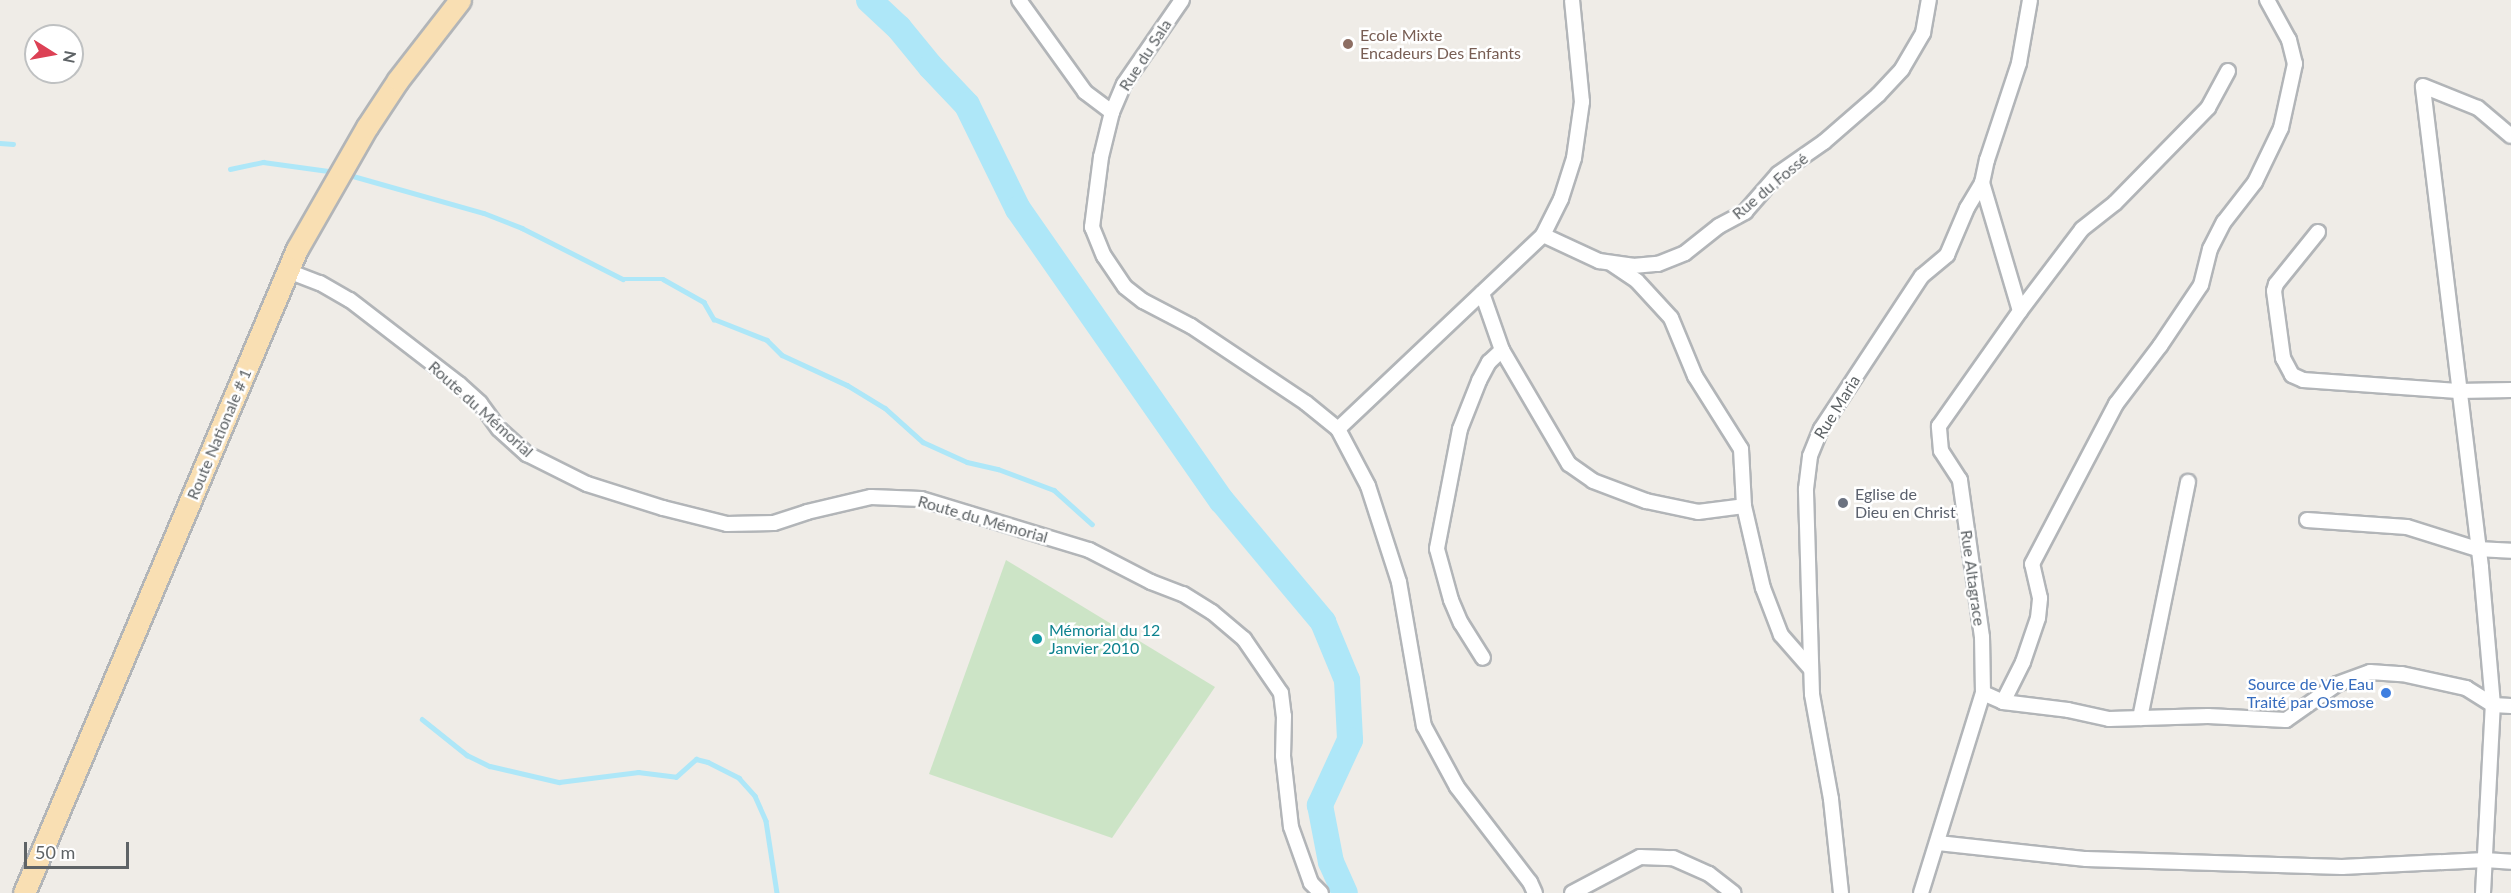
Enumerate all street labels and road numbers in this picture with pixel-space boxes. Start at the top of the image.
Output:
street label: Rue du Sala [1115,16,1175,94]
street label: Rue du Fossé [1728,149,1812,223]
street label: Route du Mémorial [425,357,537,461]
street label: Route Nationale # 1 [183,366,255,502]
street label: Rue Maria [1810,372,1864,442]
street label: Route du Mémorial [916,491,1050,547]
street label: Rue Altagrace [1957,528,1989,628]

